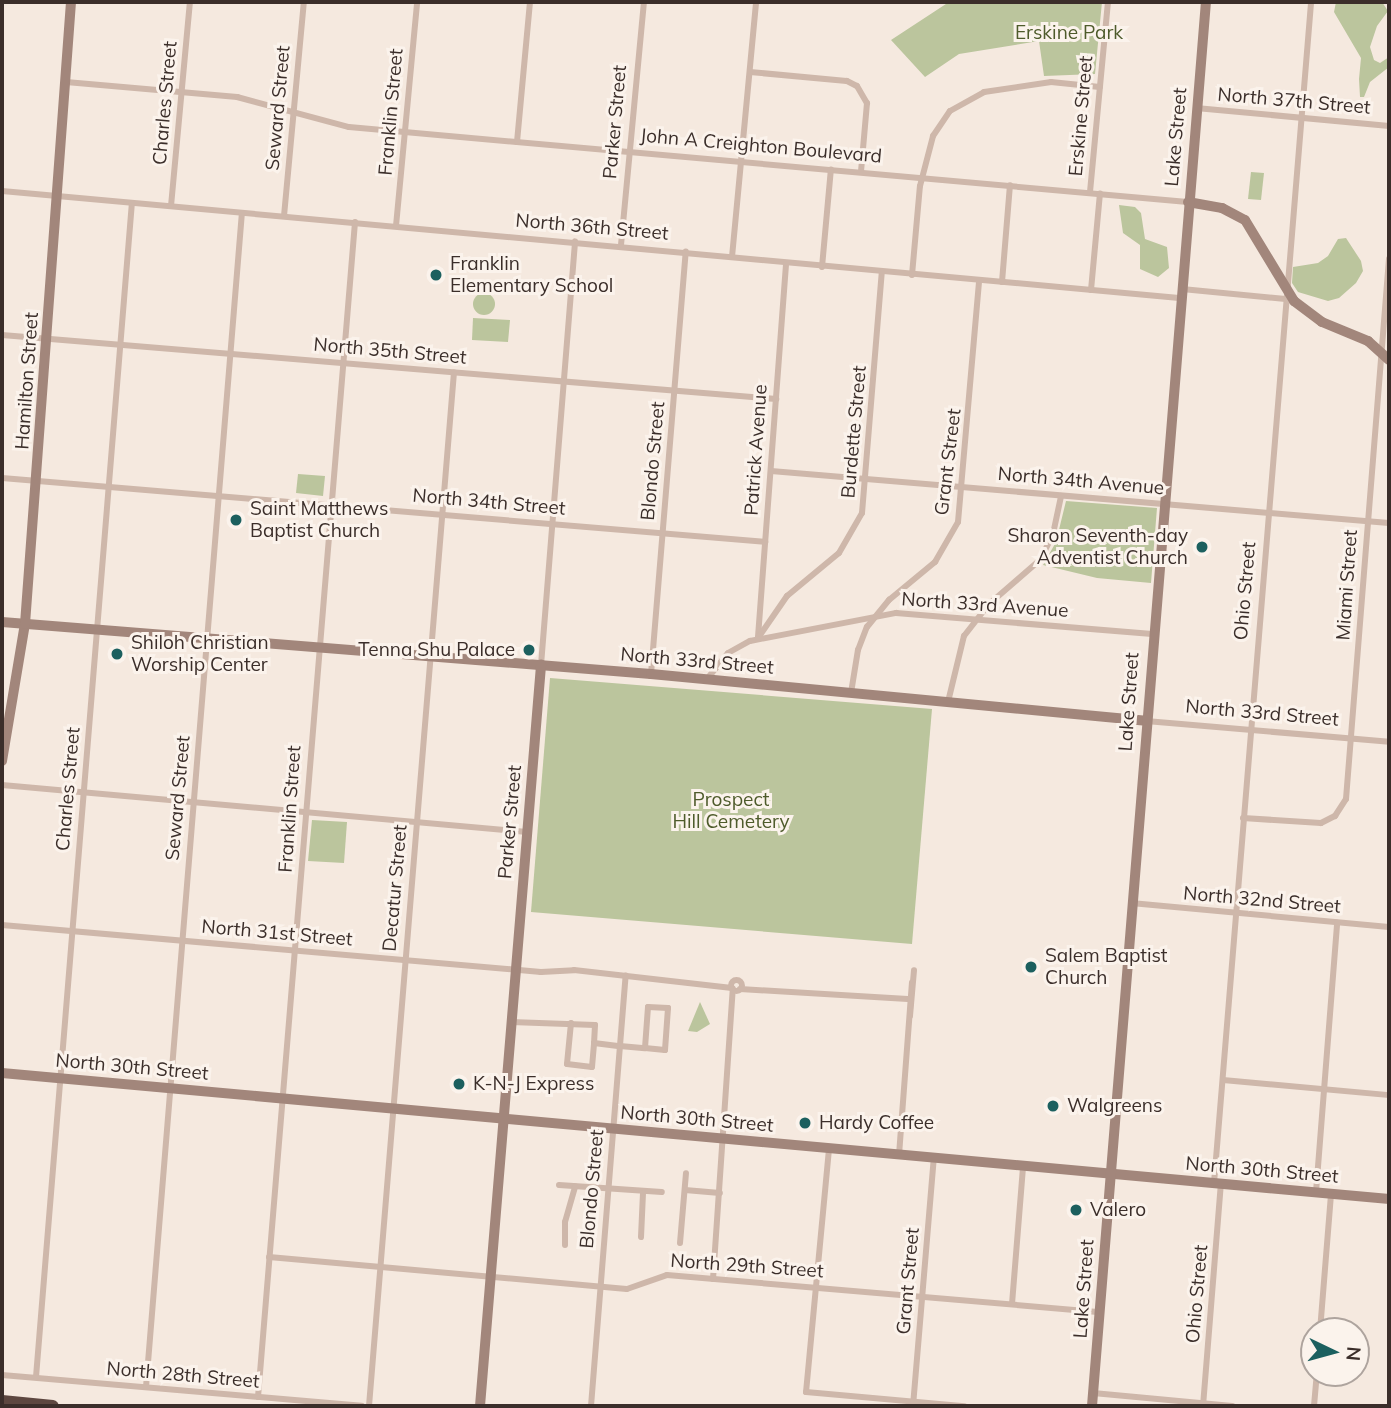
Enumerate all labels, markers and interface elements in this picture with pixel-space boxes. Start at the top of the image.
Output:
park label: Erskine Park [1015,22,1123,44]
street label: Charles Street [148,40,182,166]
street label: Seward Street [261,45,295,171]
street label: Franklin Street [374,48,408,176]
street label: Erskine Street [1064,55,1098,177]
street label: Parker Street [599,64,631,180]
street label: North 37th Street [1217,83,1371,119]
street label: Lake Street [1160,87,1192,187]
street label: John A Creighton Boulevard [639,124,883,168]
street label: North 36th Street [515,209,669,245]
place label: Franklin Elementary School [450,253,613,297]
marker: Franklin Elementary School [428,267,444,283]
street label: Hamilton Street [11,312,43,450]
street label: North 35th Street [313,333,467,369]
street label: Burdette Street [837,365,871,499]
street label: Patrick Avenue [740,384,772,516]
street label: Blondo Street [636,401,670,521]
street label: Grant Street [930,407,966,517]
street label: North 34th Avenue [997,462,1165,500]
street label: North 34th Street [412,484,566,520]
place label: Saint Matthews Baptist Church [250,498,388,542]
marker: Saint Matthews Baptist Church [228,512,244,528]
place label: Sharon Seventh-day Adventist Church [1007,525,1188,569]
street label: Miami Street [1332,529,1362,641]
marker: Sharon Seventh-day Adventist Church [1194,539,1210,555]
street label: Ohio Street [1229,541,1261,641]
street label: North 33rd Avenue [901,588,1069,622]
place label: Shiloh Christian Worship Center [131,632,269,676]
place label: Tenna Shu Palace [358,639,515,661]
marker: Tenna Shu Palace [521,642,537,658]
street label: North 33rd Street [619,643,775,679]
marker: Shiloh Christian Worship Center [109,646,125,662]
street label: Lake Street [1114,652,1144,752]
street label: North 33rd Street [1184,695,1340,731]
street label: Charles Street [51,726,85,852]
street label: Seward Street [161,735,195,861]
street label: Franklin Street [274,745,306,873]
street label: Parker Street [494,764,526,880]
park label: Prospect Hill Cemetery [672,789,790,833]
street label: Decatur Street [378,824,412,952]
street label: North 32nd Street [1182,882,1342,918]
street label: North 31st Street [201,915,353,951]
place label: Salem Baptist Church [1045,945,1168,989]
marker: Salem Baptist Church [1023,959,1039,975]
street label: North 30th Street [55,1049,209,1085]
place label: K-N-J Express [473,1073,594,1095]
marker: K-N-J Express [451,1076,467,1092]
place label: Walgreens [1067,1095,1162,1117]
marker: Walgreens [1045,1098,1061,1114]
street label: North 30th Street [620,1101,774,1137]
place label: Hardy Coffee [819,1112,934,1134]
marker: Hardy Coffee [797,1115,813,1131]
street label: Blondo Street [575,1129,609,1249]
street label: North 30th Street [1185,1152,1339,1188]
place label: Valero [1090,1199,1146,1221]
marker: Valero [1068,1202,1084,1218]
street label: Grant Street [892,1227,924,1335]
street label: Lake Street [1069,1239,1099,1339]
street label: Ohio Street [1181,1244,1213,1344]
street label: North 29th Street [670,1249,824,1283]
north arrow [1300,1317,1370,1387]
text: N [1341,1345,1367,1362]
street label: North 28th Street [106,1357,260,1393]

